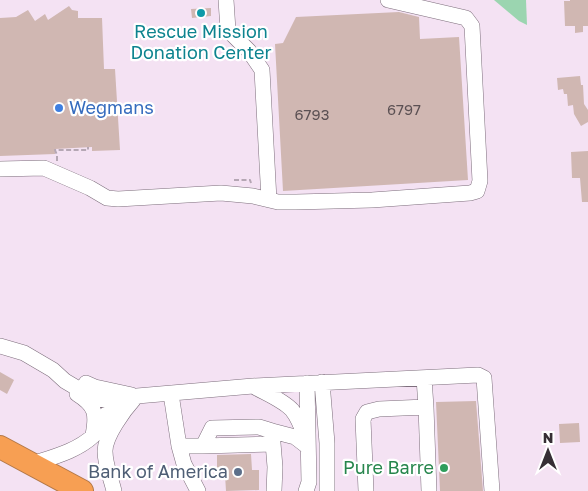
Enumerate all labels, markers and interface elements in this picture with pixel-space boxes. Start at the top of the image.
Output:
marker: Rescue Mission Donation Center [195,7,207,19]
place label: Rescue Mission Donation Center [130,20,272,63]
place label: Wegmans [69,96,154,118]
house number: 6797 [387,100,421,118]
marker: Wegmans [53,102,65,114]
house number: 6793 [295,105,329,123]
north arrow [523,426,573,476]
text: N [543,429,553,446]
place label: Pure Barre [343,456,434,478]
place label: Bank of America [88,460,228,482]
marker: Pure Barre [438,462,450,474]
marker: Bank of America [232,466,244,478]

